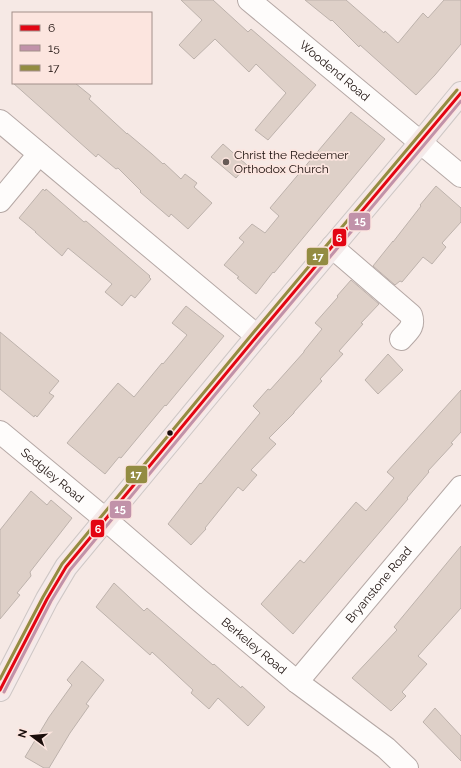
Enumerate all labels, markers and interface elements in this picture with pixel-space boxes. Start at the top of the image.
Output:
legend [12,12,152,84]
text: 6 [48,21,55,35]
street label: Woodend Road [297,38,372,104]
text: 15 [48,41,60,55]
text: 17 [48,61,60,75]
place label: Christ the Redeemer Orthodox Church [234,148,349,176]
marker: Christ the Redeemer Orthodox Church [221,157,231,167]
line badge: 15 [348,212,371,231]
text: 15 [354,215,366,228]
line badge: 6 [332,228,347,247]
text: 6 [336,232,343,245]
line badge: 17 [306,247,329,266]
text: 17 [312,250,325,263]
unlabelled marker [165,428,175,438]
street label: Sedgley Road [18,445,87,505]
line badge: 17 [125,465,148,484]
text: 17 [130,468,143,481]
line badge: 15 [109,500,132,519]
text: 15 [114,503,126,516]
line badge: 6 [90,519,105,538]
text: 6 [95,523,102,536]
street label: Bryanstone Road [343,544,415,626]
street label: Berkeley Road [218,615,289,677]
north arrow [12,716,52,756]
text: N [15,728,30,739]

